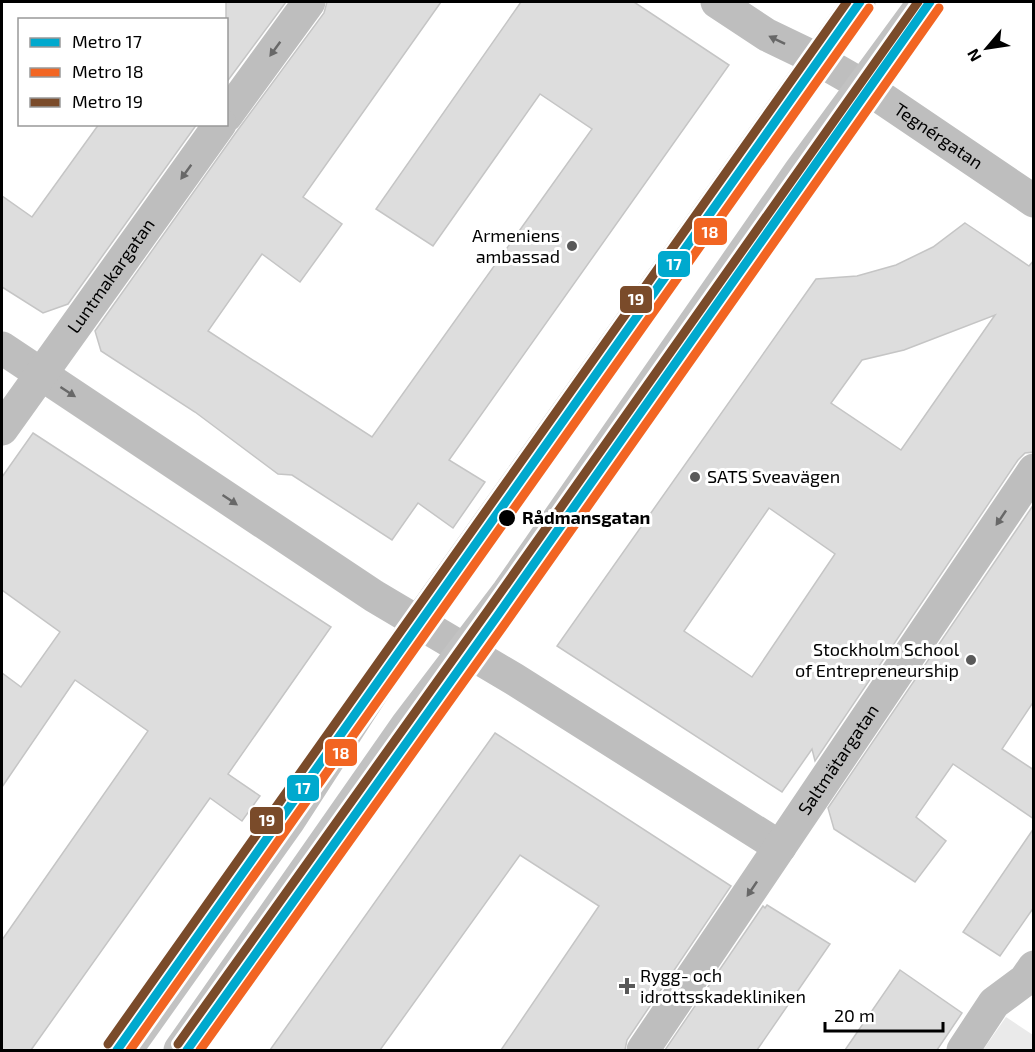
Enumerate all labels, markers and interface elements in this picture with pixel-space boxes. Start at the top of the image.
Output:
legend [18,18,228,126]
north arrow [957,18,1017,78]
text: Metro 17 [72,30,142,52]
one-way arrow [768,35,786,45]
one-way arrow [269,41,281,56]
text: N [962,46,985,65]
text: Metro 18 [72,60,144,82]
text: Metro 19 [72,90,143,112]
street label: Tegnérgatan [890,98,988,173]
one-way arrow [180,163,192,179]
street label: Luntmakargatan [62,214,159,337]
line badge: 18 [693,217,728,246]
text: 18 [702,222,718,241]
place label: Armeniens ambassad [472,224,560,267]
marker: Armeniens ambassad [565,239,579,253]
line badge: 17 [657,250,691,278]
text: 17 [666,254,682,273]
line badge: 19 [619,285,653,314]
text: 19 [628,289,644,308]
one-way arrow [60,386,76,397]
place label: SATS Sveavägen [707,465,840,487]
marker: SATS Sveavägen [688,470,702,484]
one-way arrow [222,494,238,505]
place label: Rådmansgatan [522,506,650,528]
marker: Rådmansgatan [497,508,517,528]
one-way arrow [995,510,1007,526]
place label: Stockholm School of Entrepreneurship [795,638,960,681]
marker: Stockholm School of Entrepreneurship [964,653,978,667]
street label: Saltmätargatan [793,700,883,819]
line badge: 18 [324,738,358,767]
text: 18 [333,743,349,762]
line badge: 17 [286,774,320,802]
text: 17 [295,778,311,797]
line badge: 19 [249,806,284,835]
text: 19 [259,810,275,829]
one-way arrow [746,881,758,897]
place label: Rygg- och idrottsskadekliniken [640,964,806,1007]
marker: Rygg- och idrottsskadekliniken [618,977,636,995]
scale bar [825,995,944,1033]
text: 20 m [834,1004,875,1026]

